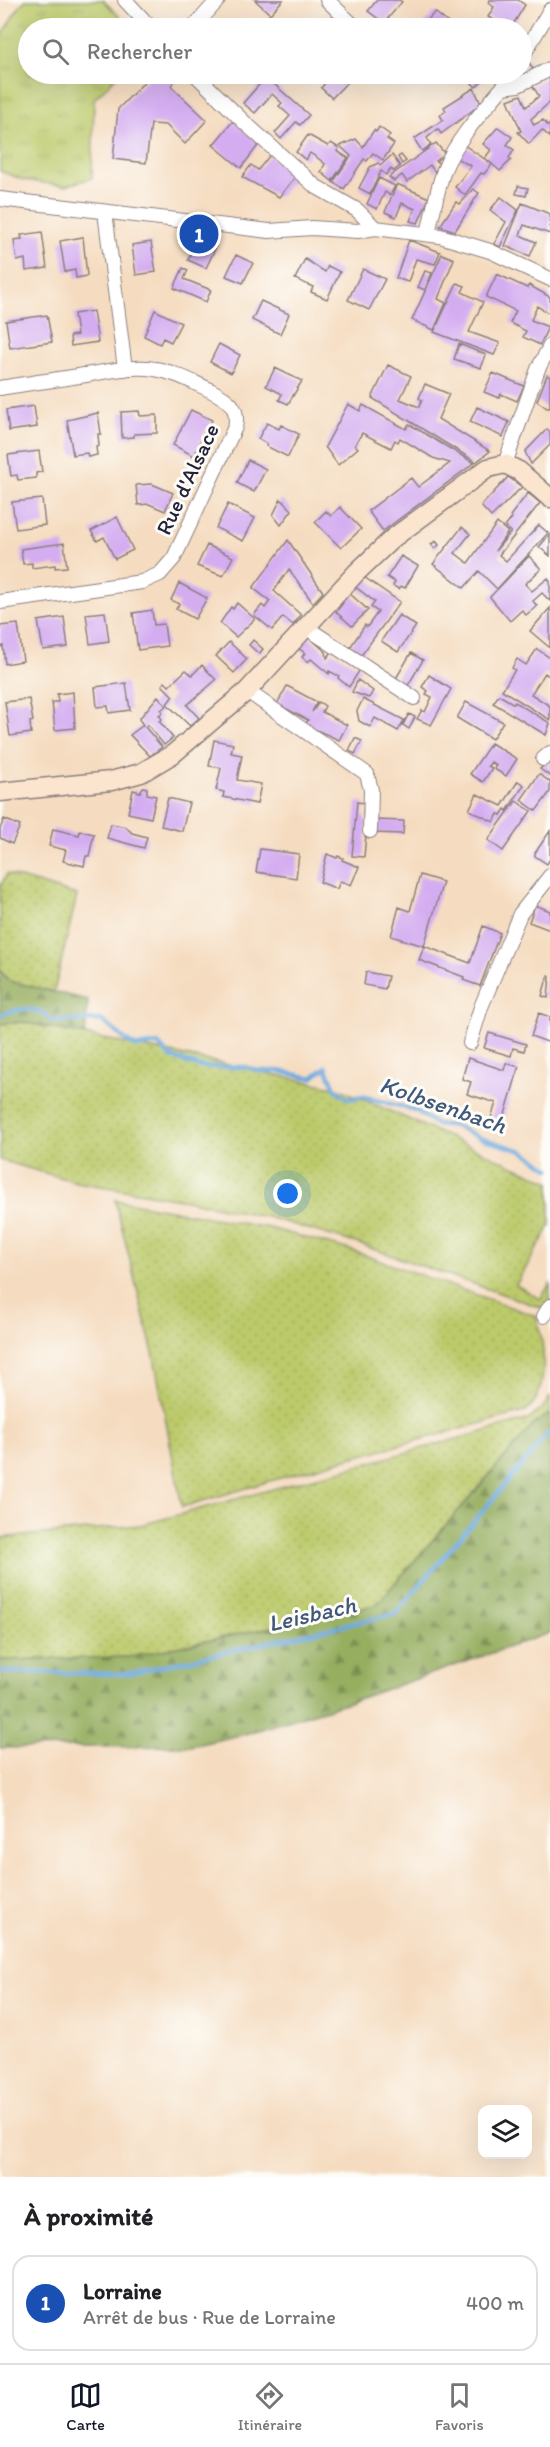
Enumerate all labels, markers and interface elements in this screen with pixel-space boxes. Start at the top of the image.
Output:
search box [18,18,532,84]
icon: search [39,35,72,68]
text: Rechercher [87,38,192,65]
pin: 1 [180,212,218,256]
street label: Rue d'Alsace [150,419,225,539]
water label: Kolbsenbach [376,1069,511,1140]
your location [273,1179,302,1208]
water label: Leisbach [265,1589,360,1638]
map controls [478,2105,532,2159]
button: layers [478,2105,532,2159]
text: À proximité [24,2200,153,2232]
text: Lorraine [83,2278,162,2305]
text: 1 [41,2291,50,2315]
text: 400 m [466,2291,524,2315]
text: Arrêt de bus · Rue de Lorraine [83,2305,336,2329]
tab: Carte [66,2379,105,2434]
tab: Itinéraire [238,2379,302,2434]
tab: Favoris [435,2379,484,2434]

